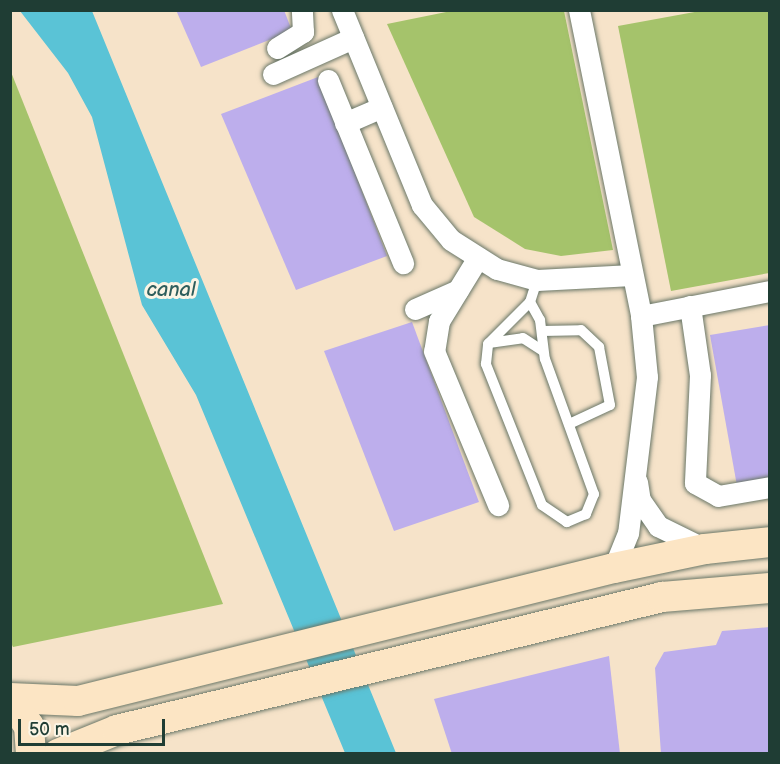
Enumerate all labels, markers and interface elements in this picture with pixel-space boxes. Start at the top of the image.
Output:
water label: canal [147,278,195,302]
scale bar [21,707,168,745]
text: 50 m [29,719,70,740]

